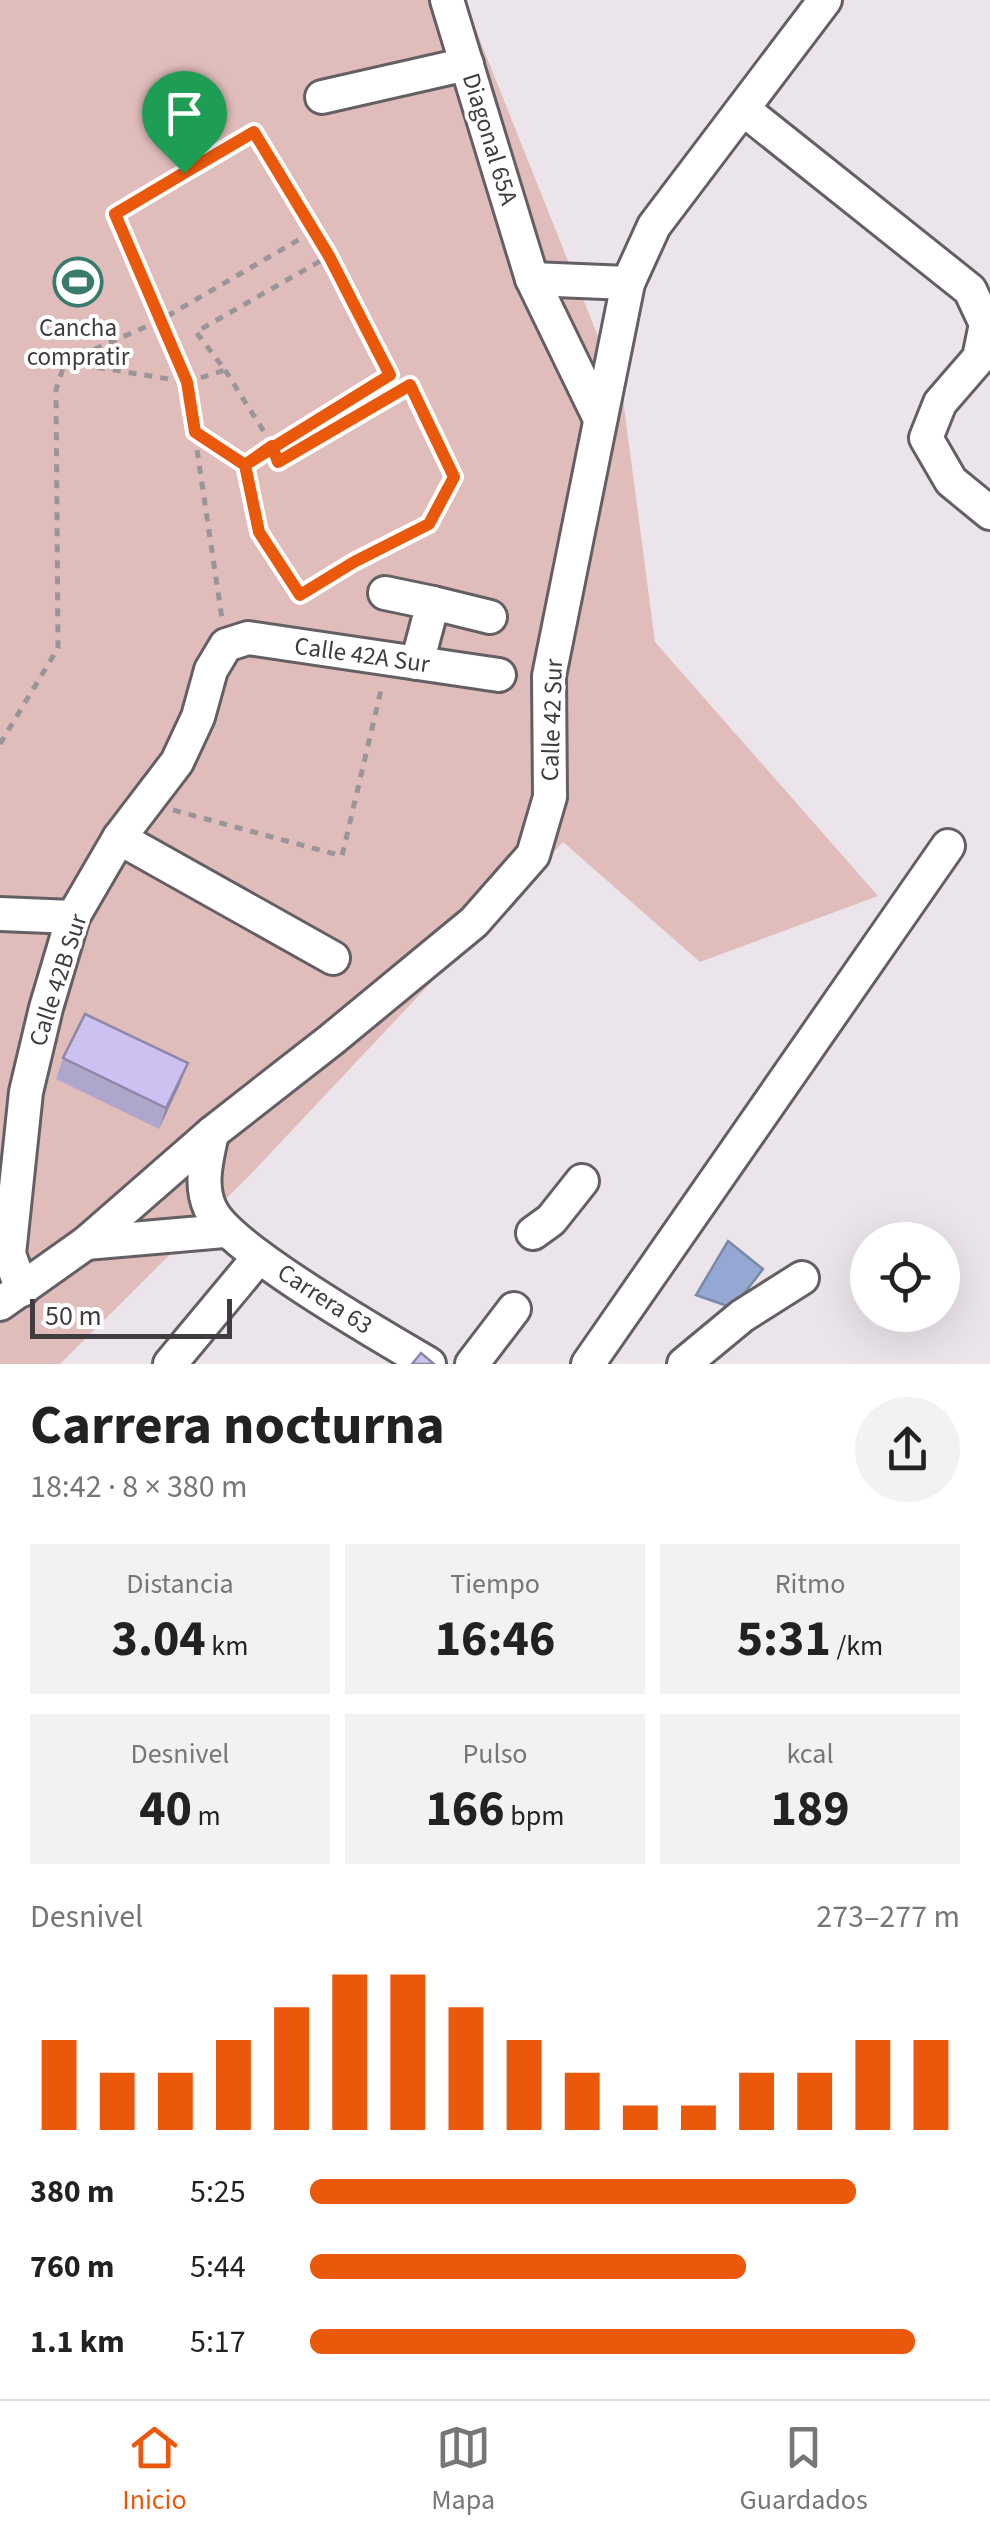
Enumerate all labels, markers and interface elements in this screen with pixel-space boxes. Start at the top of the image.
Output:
street label: Diagonal 65A [453,69,527,210]
pin [142,71,227,174]
icon: arrive [157,86,212,141]
sports icon: Cancha compratir [52,256,104,308]
place label: Cancha compratir [27,310,130,375]
street label: Calle 42A Sur [292,628,432,682]
street label: Calle 42 Sur [532,658,572,782]
street label: Calle 42B Sur [20,909,96,1051]
map controls [850,1222,960,1332]
button: locate [850,1222,960,1332]
street label: Carrera 63 [270,1255,380,1343]
scale bar [30,1294,232,1338]
text: 50 m [45,1296,102,1336]
text: Carrera nocturna [30,1387,445,1465]
button: share [855,1397,960,1502]
text: 18:42 · 8 × 380 m [30,1464,248,1510]
text: Distancia [126,1564,234,1604]
text: Tiempo [450,1564,540,1604]
text: Ritmo [775,1564,845,1604]
text: 3.04 [112,1604,206,1675]
text: 16:46 [435,1604,555,1675]
text: 5:31 [737,1604,831,1675]
text: km [206,1626,248,1666]
text: /km [831,1626,883,1666]
text: Desnivel [130,1734,230,1774]
text: Pulso [462,1734,528,1774]
text: kcal [786,1734,834,1774]
text: 40 [139,1774,192,1845]
text: 166 [425,1774,505,1845]
text: 189 [770,1774,850,1845]
text: m [192,1796,221,1836]
text: bpm [505,1796,565,1836]
text: Desnivel [30,1894,143,1940]
text: 273–277 m [816,1894,960,1940]
text: 380 m [30,2169,115,2215]
text: 5:25 [190,2169,246,2215]
text: 760 m [30,2244,115,2290]
text: 5:44 [190,2244,246,2290]
text: 1.1 km [30,2319,125,2365]
text: 5:17 [190,2319,246,2365]
tab: Inicio [122,2420,187,2520]
tab: Mapa [431,2420,495,2520]
tab: Guardados [740,2420,868,2520]

